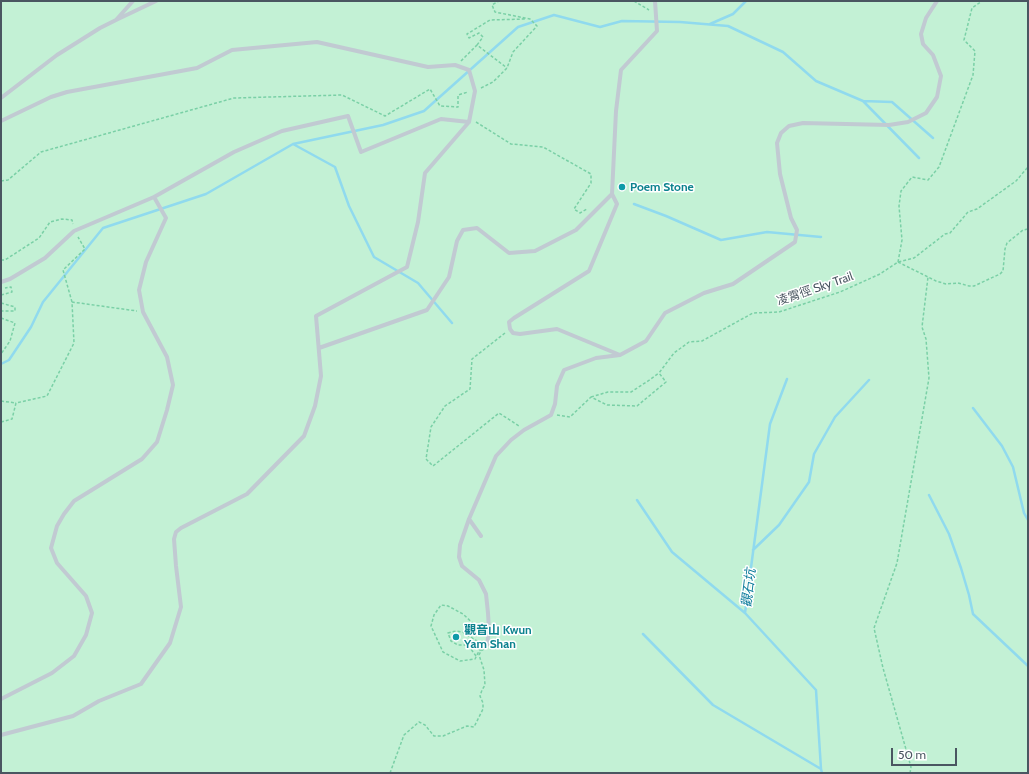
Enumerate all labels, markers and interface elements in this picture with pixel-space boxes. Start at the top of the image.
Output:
place label: Poem Stone [630,180,694,194]
marker: Poem Stone [617,182,627,192]
street label: 凌霄徑 Sky Trail [775,269,855,309]
water label: 觀石坑 [739,568,759,608]
place label: 觀音山 Kwun Yam Shan [464,623,532,651]
marker: 觀音山 Kwun Yam Shan [451,632,461,642]
scale bar [893,740,959,766]
text: 50 m [898,747,926,762]

